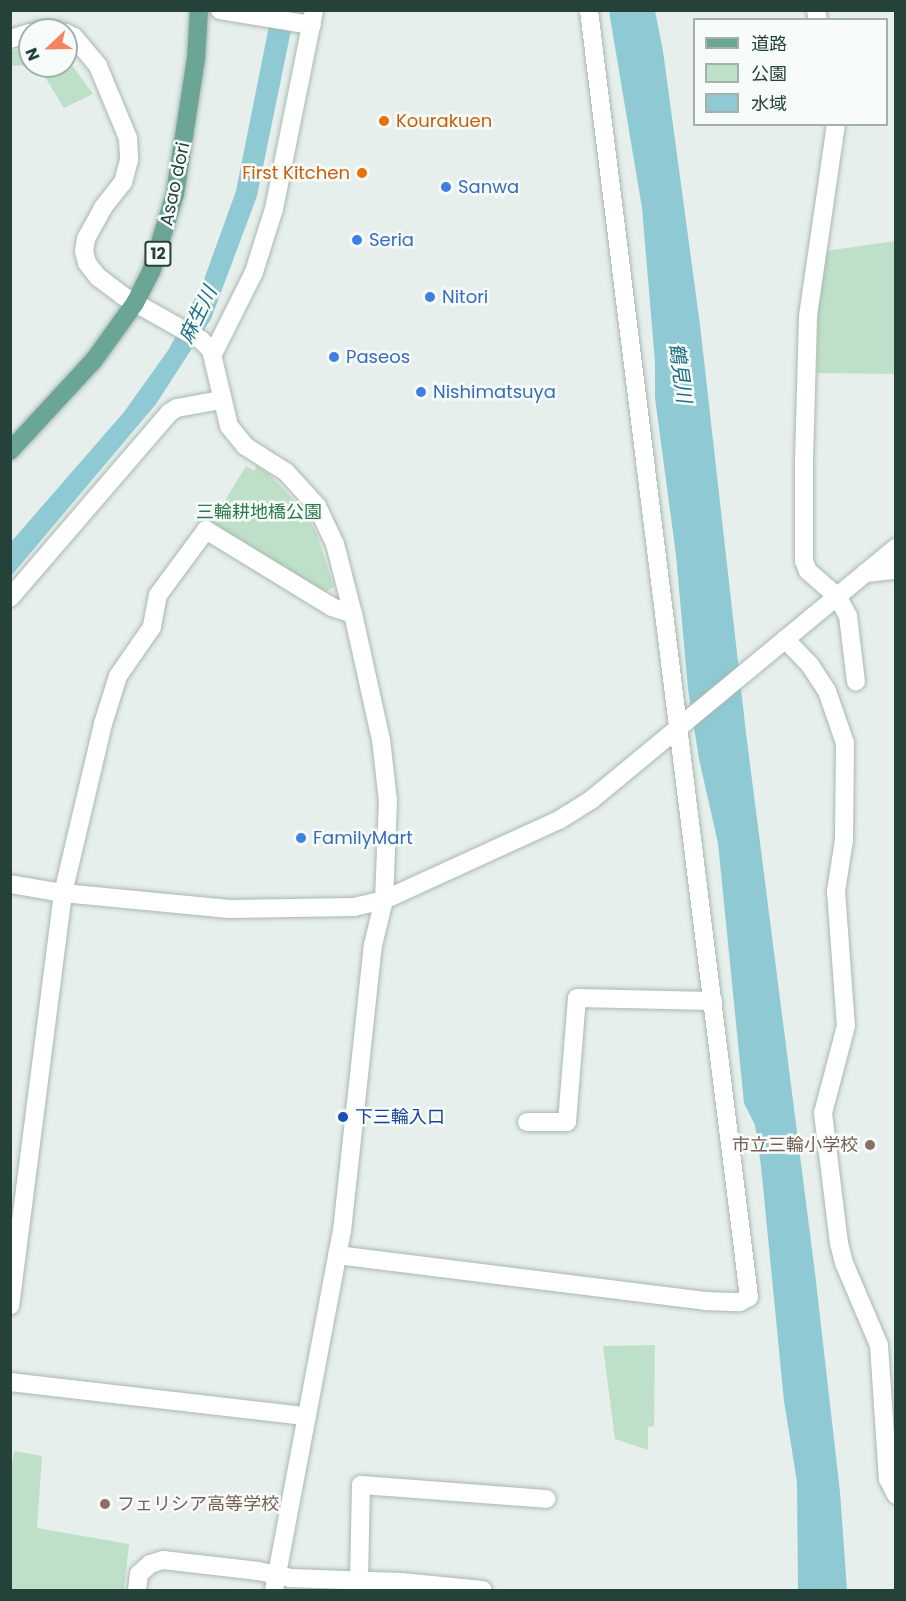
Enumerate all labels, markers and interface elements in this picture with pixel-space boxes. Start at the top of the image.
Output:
north arrow [18,18,78,78]
legend [693,18,888,126]
text: 道路 [751,31,787,56]
text: N [20,44,46,64]
text: 公園 [751,61,787,86]
text: 水域 [751,91,787,116]
place label: Kourakuen [396,110,492,132]
marker: Kourakuen [377,114,391,128]
street label: Asao dori [156,140,194,228]
place label: First Kitchen [242,162,350,184]
marker: First Kitchen [355,166,369,180]
place label: Sanwa [458,176,519,198]
marker: Sanwa [439,180,453,194]
place label: Seria [369,229,414,251]
marker: Seria [350,233,364,247]
road number: 12 [143,241,173,267]
water label: 麻生川 [174,283,222,347]
place label: Nitori [442,286,488,308]
marker: Nitori [423,290,437,304]
water label: 鶴見川 [664,342,696,404]
place label: Paseos [346,346,410,368]
marker: Paseos [327,350,341,364]
place label: Nishimatsuya [433,381,556,403]
marker: Nishimatsuya [414,385,428,399]
park label: 三輪耕地橋公園 [196,501,322,523]
place label: FamilyMart [313,827,413,849]
marker: FamilyMart [294,831,308,845]
place label: 下三輪入口 [355,1106,445,1128]
marker: 下三輪入口 [336,1110,350,1124]
place label: 市立三輪小学校 [732,1134,858,1156]
marker: 市立三輪小学校 [863,1138,877,1152]
place label: フェリシア高等学校 [117,1493,279,1515]
marker: フェリシア高等学校 [98,1497,112,1511]

